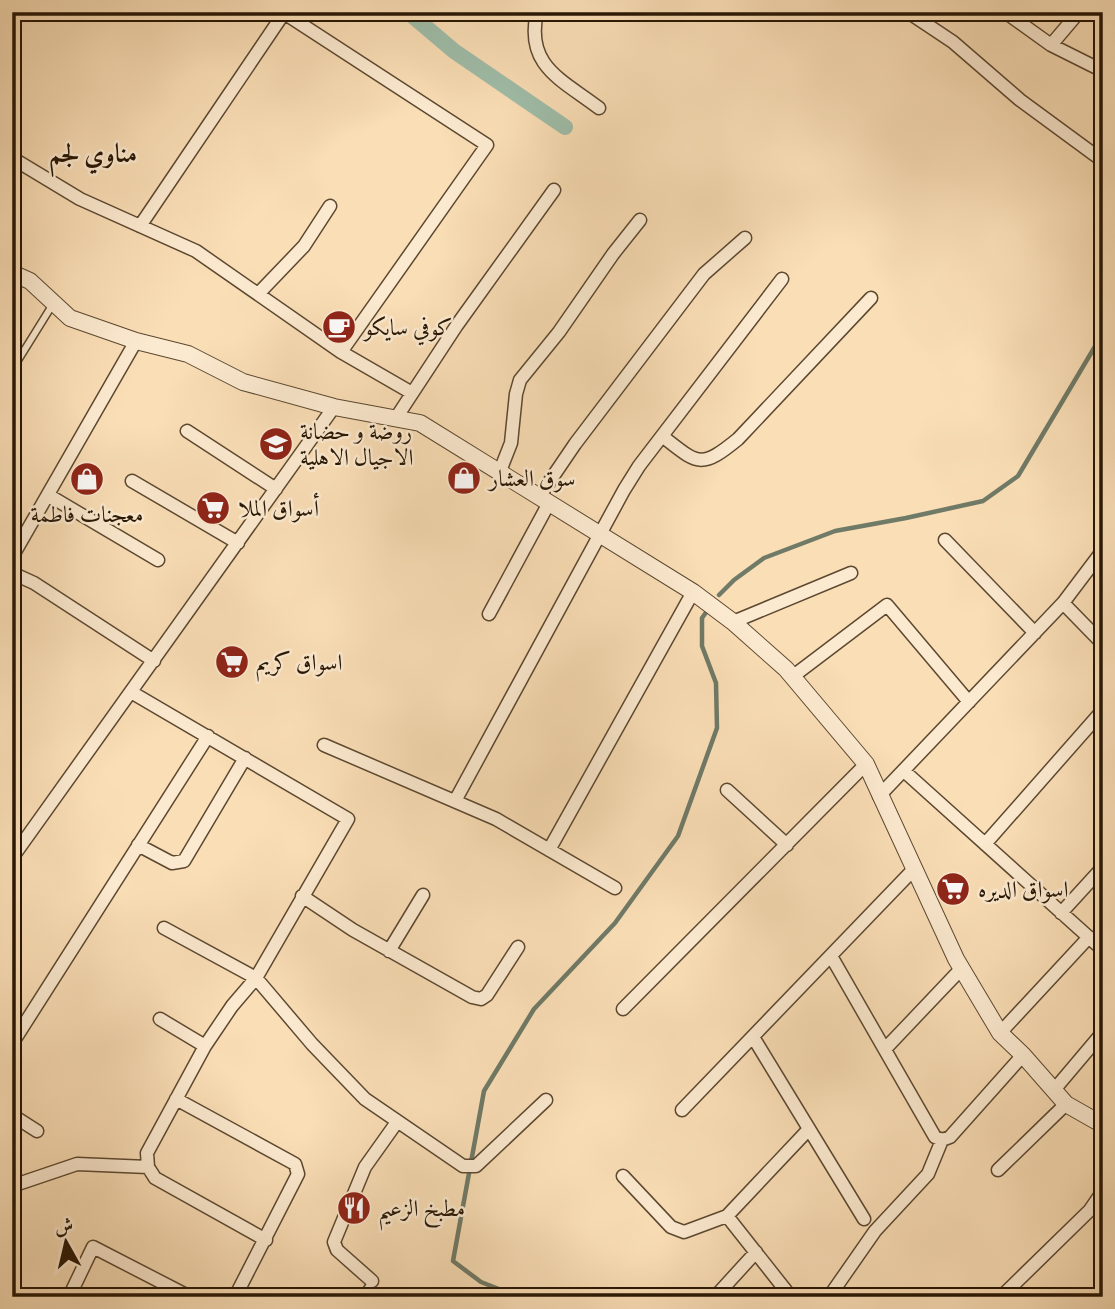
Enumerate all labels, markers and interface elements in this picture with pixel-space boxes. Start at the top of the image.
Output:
district label: مناوي لجم [49,138,137,177]
cafe icon: كوفي سايكو [320,308,358,346]
place label: كوفي سايكو [362,313,453,346]
place label: روضة و حضانة الاجيال الاهلية [300,417,413,472]
school or university icon: روضة و حضانة الاجيال الاهلية [257,425,295,463]
shop icon: سوق العشار [445,459,483,497]
shop icon: معجنات فاطمة [68,460,106,498]
place label: سوق العشار [487,464,576,493]
supermarket icon: أسواق الملا [194,489,232,527]
place label: أسواق الملا [238,492,320,523]
place label: معجنات فاطمة [31,500,143,529]
supermarket icon: اسواق كريم [213,643,251,681]
place label: اسواق كريم [256,648,343,682]
supermarket icon: اسواق الديره [934,870,972,908]
place label: اسواق الديره [978,875,1069,904]
restaurant icon: مطبخ الزعيم [335,1189,373,1227]
place label: مطبخ الزعيم [378,1194,465,1231]
north arrow [32,1208,102,1278]
text: ش [53,1213,75,1239]

